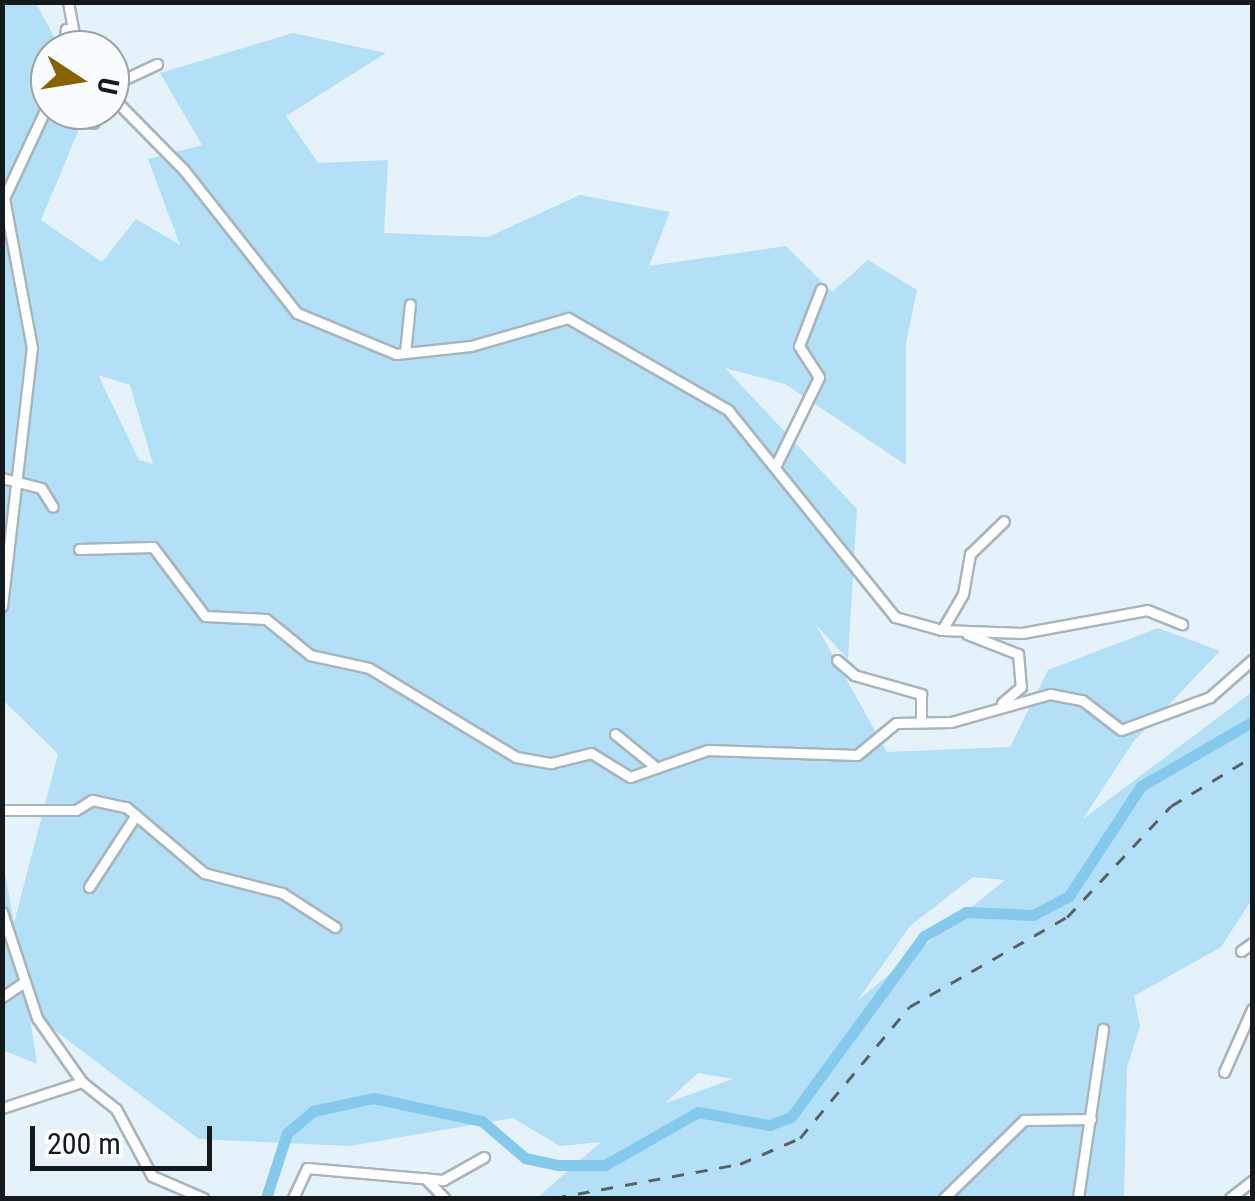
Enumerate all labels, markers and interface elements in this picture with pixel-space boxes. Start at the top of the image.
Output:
north arrow [30,30,130,130]
text: U [90,75,126,97]
scale bar [35,1106,218,1168]
text: 200 m [47,1126,121,1161]

